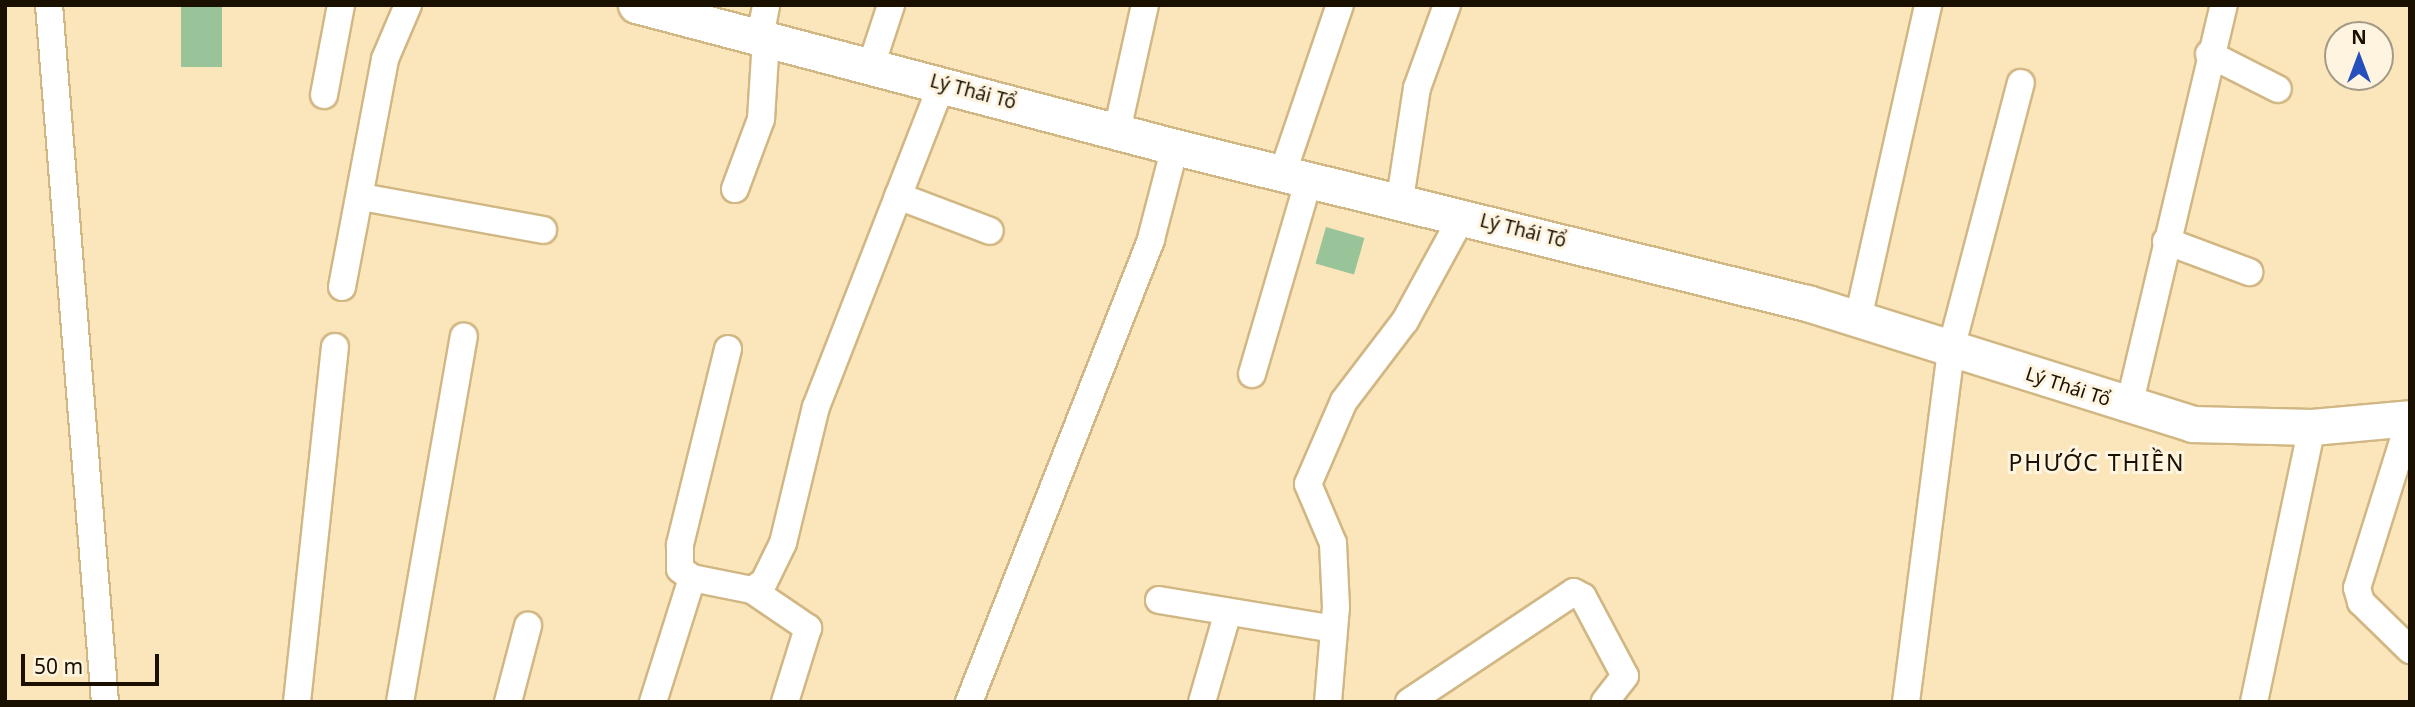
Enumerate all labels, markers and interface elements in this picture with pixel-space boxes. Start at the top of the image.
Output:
north arrow [2324,21,2394,91]
text: N [2351,24,2367,50]
street label: Lý Thái Tổ [927,70,1019,114]
street label: Lý Thái Tổ [1477,209,1569,253]
street label: Lý Thái Tổ [2023,363,2113,411]
district label: PHƯỚC THIỀN [2010,448,2184,476]
scale bar [24,640,163,684]
text: 50 m [34,652,83,680]

